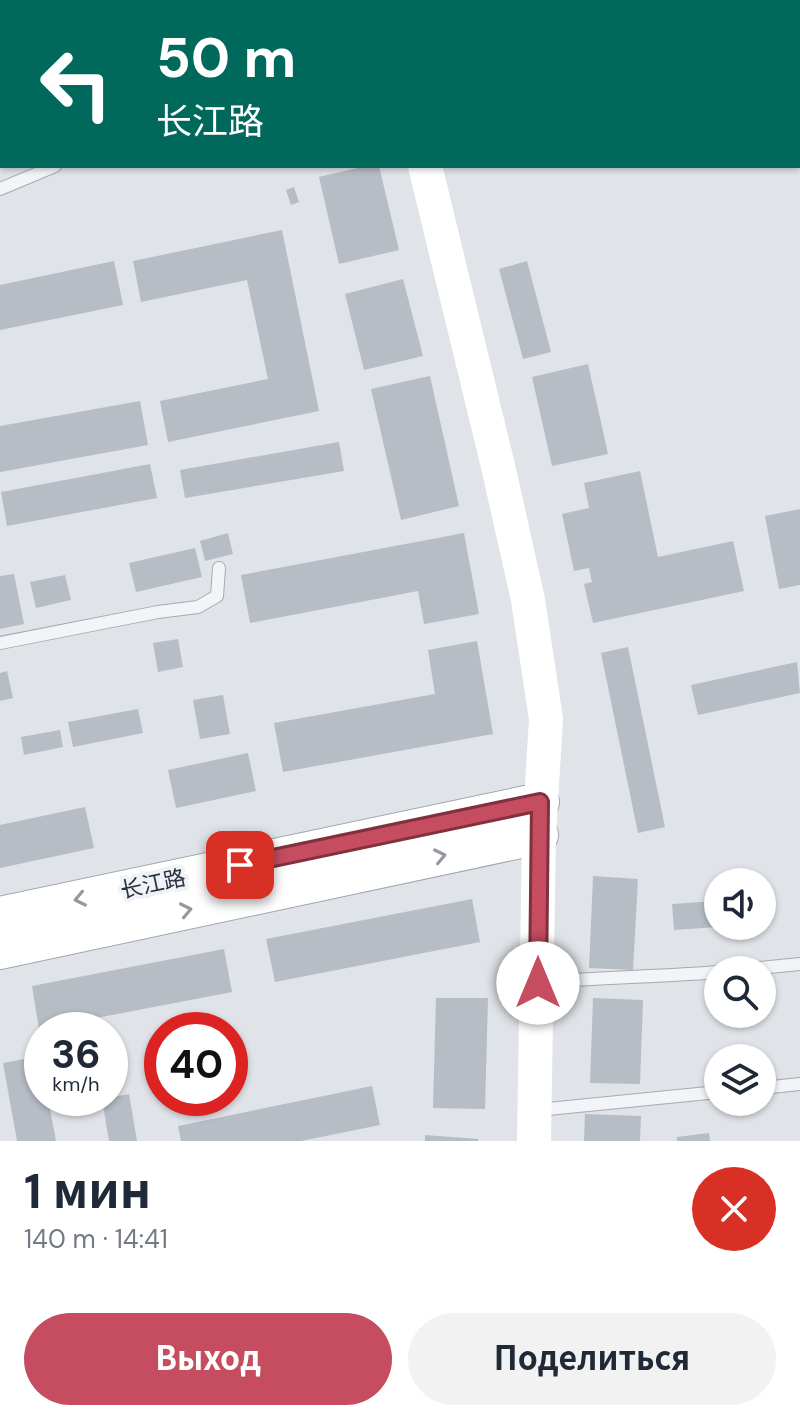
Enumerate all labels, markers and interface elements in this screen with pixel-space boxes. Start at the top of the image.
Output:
text: 50 m [156,21,296,94]
icon: left [24,32,128,136]
text: 长江路 [156,98,264,145]
pin [206,831,274,899]
icon: arrive [218,843,262,887]
one-way arrow [433,848,447,865]
street label: 长江路 [118,863,188,905]
map controls [704,868,776,1116]
button: sound [704,868,776,940]
one-way arrow [74,890,87,907]
one-way arrow [179,902,192,919]
position arrow [496,941,580,1025]
button: search [704,956,776,1028]
speed limit sign: 40 [144,1012,248,1116]
text: 36 [51,1028,101,1080]
button: layers [704,1044,776,1116]
text: km/h [52,1071,100,1097]
text: 1 мин [24,1160,151,1223]
button: close [692,1167,776,1251]
text: 140 m · 14:41 [24,1222,168,1256]
button: Выход [24,1313,392,1405]
button: Поделиться [408,1313,776,1405]

